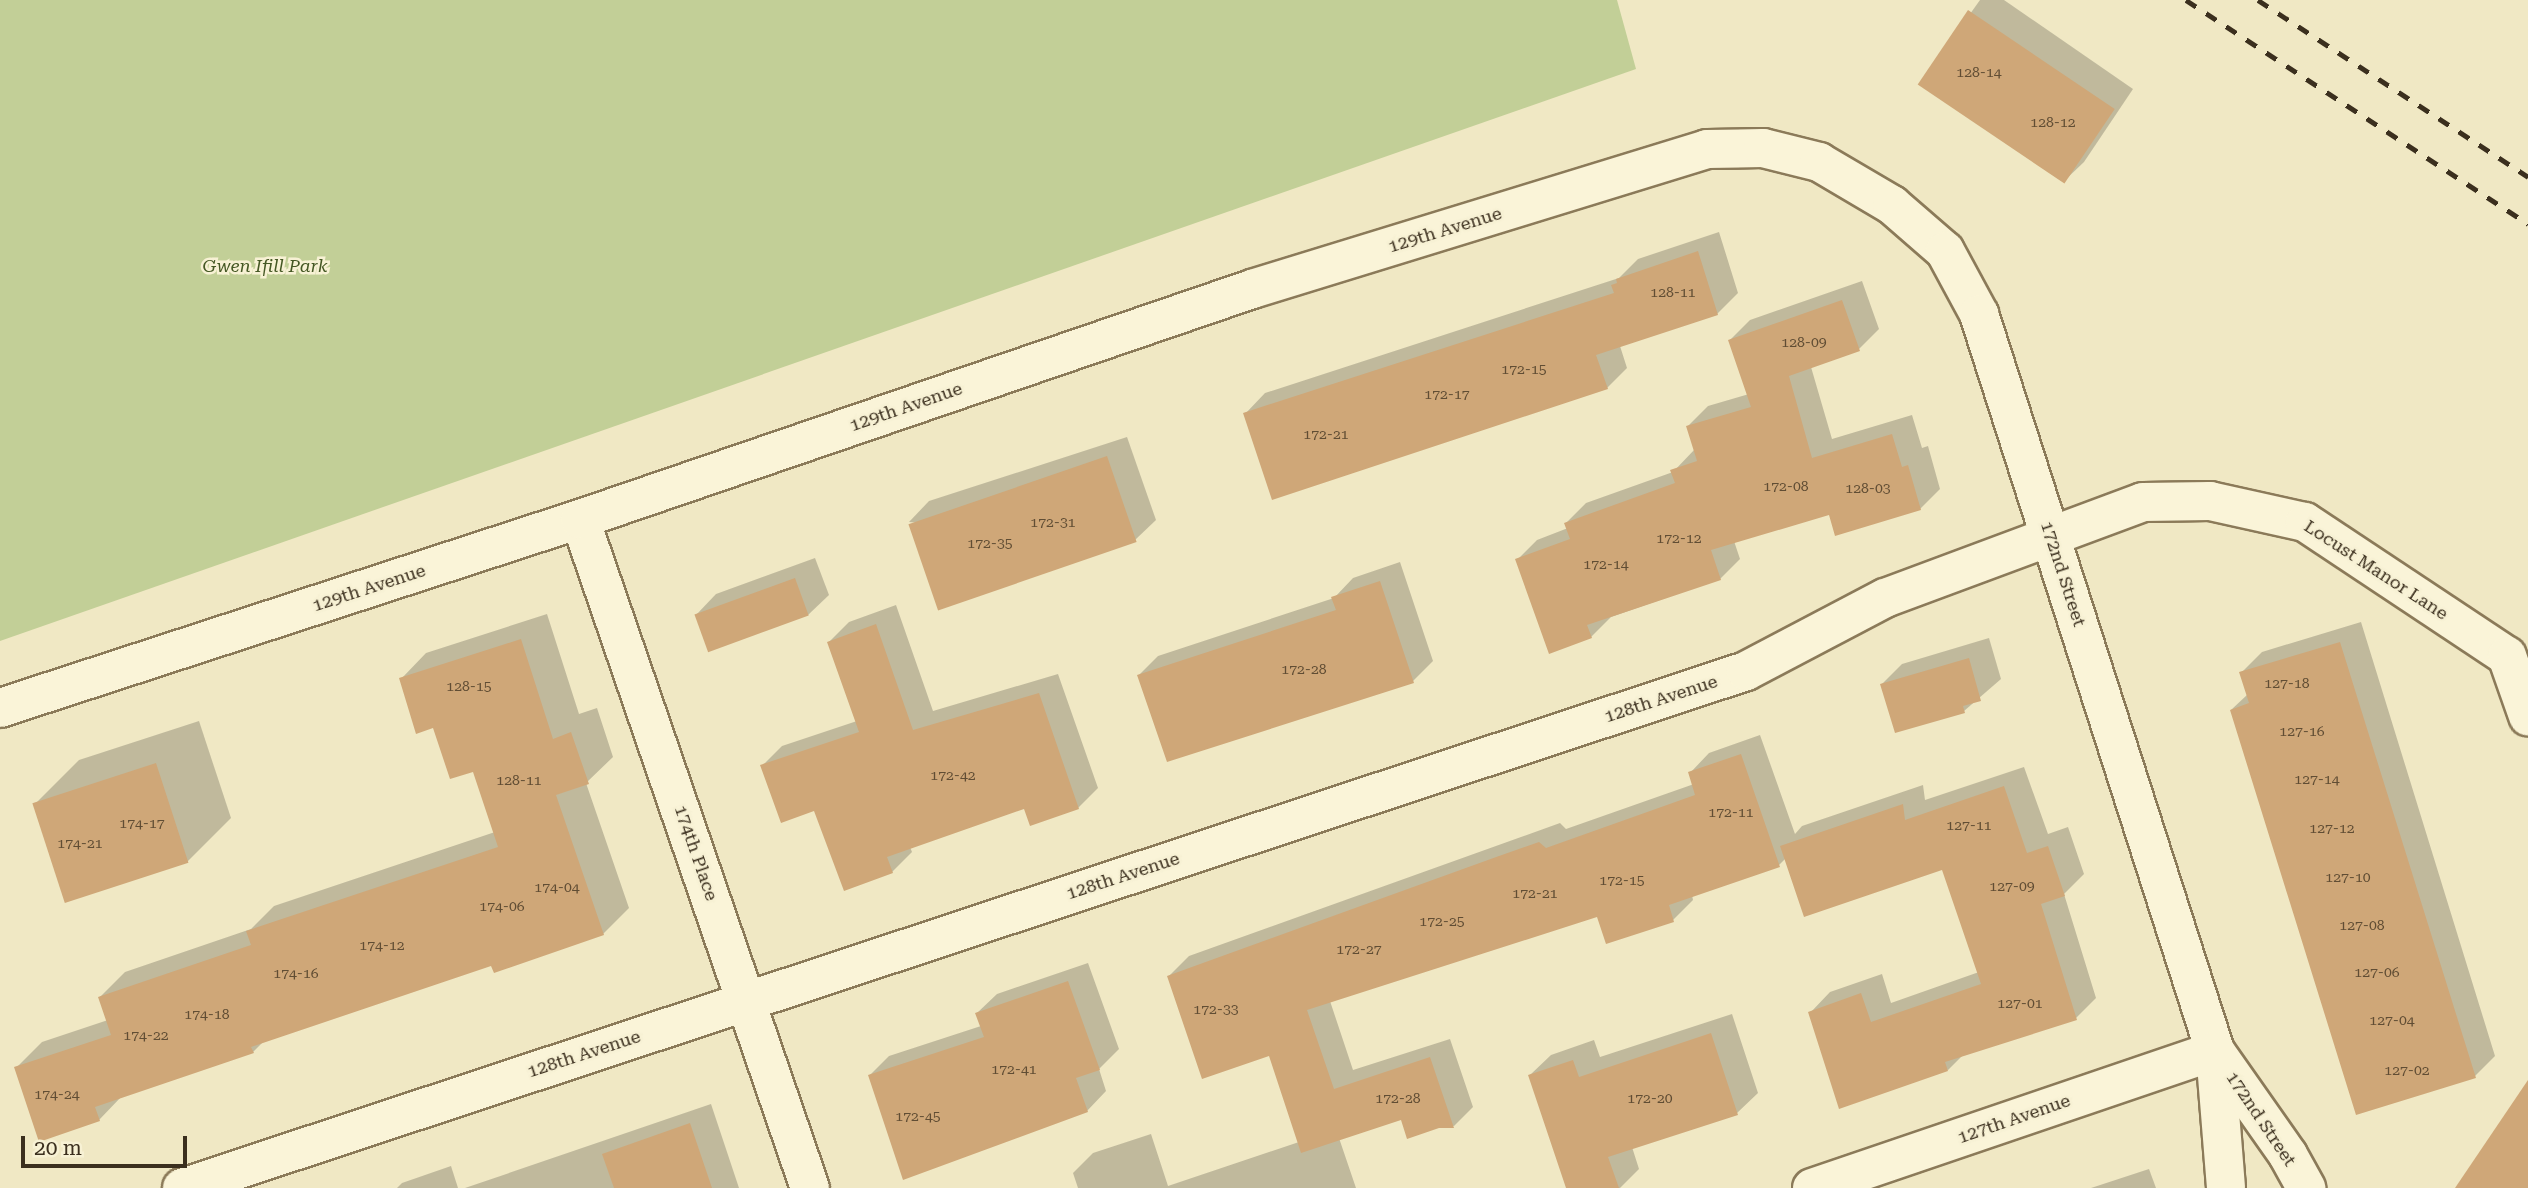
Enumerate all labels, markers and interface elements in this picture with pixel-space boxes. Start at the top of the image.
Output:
house number: 128-14 [1956,64,2002,80]
house number: 128-12 [2030,114,2076,130]
street label: 129th Avenue [1386,202,1504,258]
park label: Gwen Ifill Park [203,255,327,277]
house number: 128-11 [1650,284,1696,300]
house number: 128-09 [1781,334,1827,350]
house number: 172-15 [1501,361,1547,377]
street label: 129th Avenue [847,378,965,436]
house number: 172-17 [1424,386,1470,402]
house number: 172-21 [1303,426,1349,442]
house number: 172-08 [1763,478,1809,494]
house number: 128-03 [1845,480,1891,496]
house number: 172-31 [1030,514,1076,530]
street label: Locust Manor Lane [2300,515,2452,625]
street label: 172nd Street [2036,519,2090,629]
house number: 172-12 [1656,530,1702,546]
house number: 172-35 [967,535,1013,551]
house number: 172-14 [1583,556,1629,572]
street label: 129th Avenue [310,560,428,616]
house number: 172-28 [1281,661,1327,677]
street label: 128th Avenue [1602,671,1720,727]
house number: 127-18 [2264,675,2310,691]
house number: 128-15 [446,678,492,694]
house number: 127-16 [2279,723,2325,739]
house number: 172-42 [930,767,976,783]
house number: 127-14 [2294,771,2340,787]
house number: 128-11 [496,772,542,788]
street label: 174th Place [670,802,722,904]
house number: 172-11 [1708,804,1754,820]
house number: 174-17 [119,815,165,831]
house number: 127-11 [1946,817,1992,833]
house number: 127-12 [2309,820,2355,836]
house number: 174-21 [57,835,103,851]
street label: 128th Avenue [1064,848,1182,904]
house number: 127-10 [2325,869,2371,885]
house number: 172-15 [1599,872,1645,888]
house number: 127-09 [1989,878,2035,894]
house number: 174-04 [534,879,580,895]
house number: 172-21 [1512,885,1558,901]
house number: 174-06 [479,898,525,914]
house number: 172-25 [1419,913,1465,929]
house number: 127-08 [2339,917,2385,933]
house number: 174-12 [359,937,405,953]
house number: 172-27 [1336,941,1382,957]
house number: 127-06 [2354,964,2400,980]
house number: 174-16 [273,965,319,981]
house number: 127-01 [1997,995,2043,1011]
house number: 172-33 [1193,1001,1239,1017]
house number: 174-18 [184,1006,230,1022]
house number: 127-04 [2369,1012,2415,1028]
street label: 128th Avenue [525,1026,643,1082]
house number: 174-22 [123,1027,169,1043]
house number: 172-41 [991,1061,1037,1077]
house number: 127-02 [2384,1062,2430,1078]
street label: 172nd Street [2221,1068,2301,1170]
house number: 174-24 [34,1086,80,1102]
house number: 172-28 [1375,1090,1421,1106]
house number: 172-20 [1627,1090,1673,1106]
street label: 127th Avenue [1955,1090,2073,1148]
house number: 172-45 [895,1108,941,1124]
scale bar [24,1122,191,1166]
text: 20 m [34,1136,82,1160]

